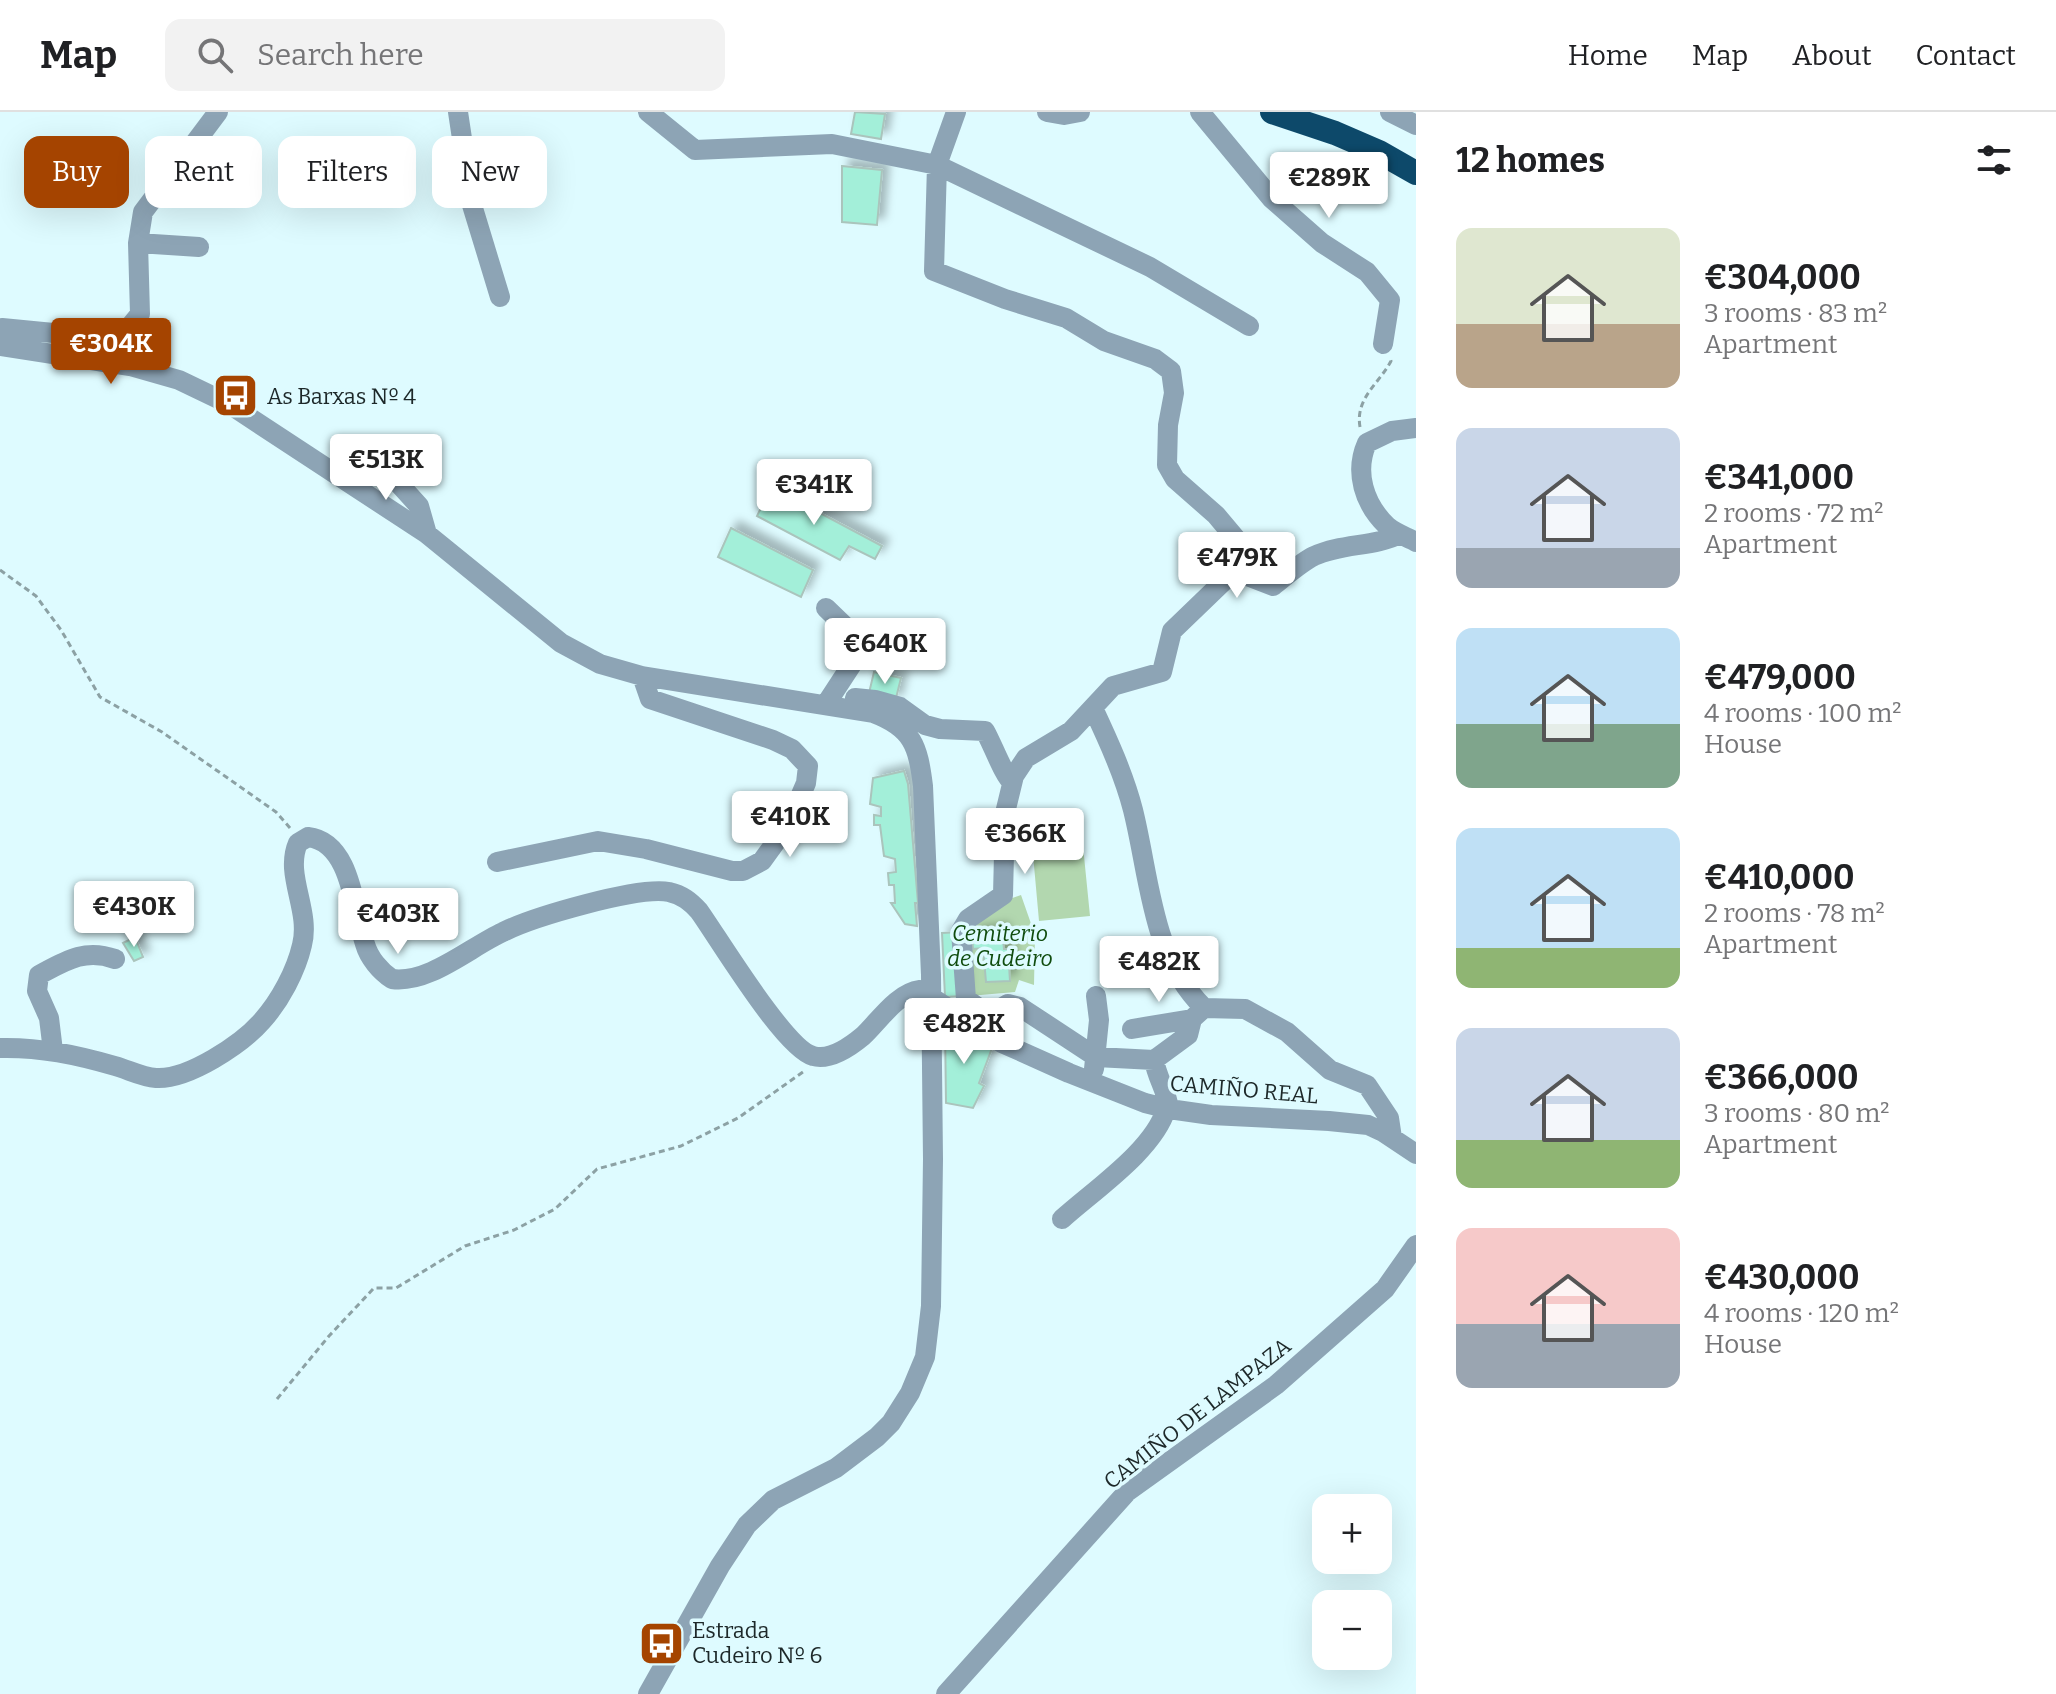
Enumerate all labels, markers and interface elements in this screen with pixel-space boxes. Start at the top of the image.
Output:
search box [165,19,725,91]
text: Map [40,32,117,78]
icon: search [193,33,237,77]
text: Search here [257,37,424,73]
text: Home [1568,39,1648,72]
text: Map [1692,39,1748,72]
text: About [1792,39,1872,72]
text: Contact [1916,39,2016,72]
chip: Buy [24,136,129,208]
chip: Rent [145,136,262,208]
chip: Filters [278,136,416,208]
chip: New [432,136,547,208]
icon: filters [1972,138,2016,182]
text: 12 homes [1456,140,1605,181]
pin: €289K [1273,152,1385,220]
text: €289K [1288,162,1370,193]
text: €304,000 [1704,257,1861,298]
icon: home [1520,260,1616,356]
text: 3 rooms · 83 m² [1704,298,1887,329]
pin: €304K [55,318,167,386]
text: €304K [69,328,153,359]
text: Apartment [1704,329,1837,360]
bus stop icon: As Barxas Nº 4 [212,372,260,420]
place label: As Barxas Nº 4 [267,383,416,410]
pin: €513K [330,434,442,502]
text: €513K [348,444,424,475]
text: €341,000 [1704,457,1854,498]
pin: €341K [758,459,870,527]
icon: home [1520,460,1616,556]
text: €341K [775,469,853,500]
text: 2 rooms · 72 m² [1704,498,1884,529]
text: Apartment [1704,529,1837,560]
pin: €479K [1181,532,1293,600]
text: €479K [1196,542,1278,573]
pin: €640K [829,618,941,686]
text: €640K [843,628,927,659]
text: €479,000 [1704,657,1856,698]
icon: home [1520,660,1616,756]
text: 4 rooms · 100 m² [1704,698,1901,729]
text: House [1704,729,1782,760]
pin: €410K [734,791,846,859]
text: €410K [750,801,830,832]
pin: €366K [969,808,1081,876]
text: €366K [984,818,1066,849]
text: €410,000 [1704,857,1855,898]
icon: home [1520,860,1616,956]
pin: €430K [78,881,190,949]
pin: €403K [342,888,454,956]
text: €430K [92,891,176,922]
text: €403K [356,898,440,929]
text: 2 rooms · 78 m² [1704,898,1885,929]
park label: Cemiterio de Cudeiro [947,920,1053,972]
text: Apartment [1704,929,1837,960]
pin: €482K [1103,936,1215,1004]
text: €482K [1118,946,1200,977]
pin: €482K [908,998,1020,1066]
text: €482K [923,1008,1005,1039]
text: €366,000 [1704,1057,1859,1098]
icon: home [1520,1060,1616,1156]
street label: CAMIÑO REAL [1169,1070,1319,1109]
text: 3 rooms · 80 m² [1704,1098,1889,1129]
text: Apartment [1704,1129,1837,1160]
text: €430,000 [1704,1257,1860,1298]
icon: home [1520,1260,1616,1356]
text: 4 rooms · 120 m² [1704,1298,1899,1329]
text: House [1704,1329,1782,1360]
street label: CAMIÑO DE LAMPAZA [1098,1332,1297,1495]
map controls [1312,1494,1392,1670]
button: + [1312,1494,1392,1574]
button: − [1312,1590,1392,1670]
place label: Estrada Cudeiro Nº 6 [692,1617,822,1669]
bus stop icon: Estrada Cudeiro Nº 6 [637,1619,685,1667]

